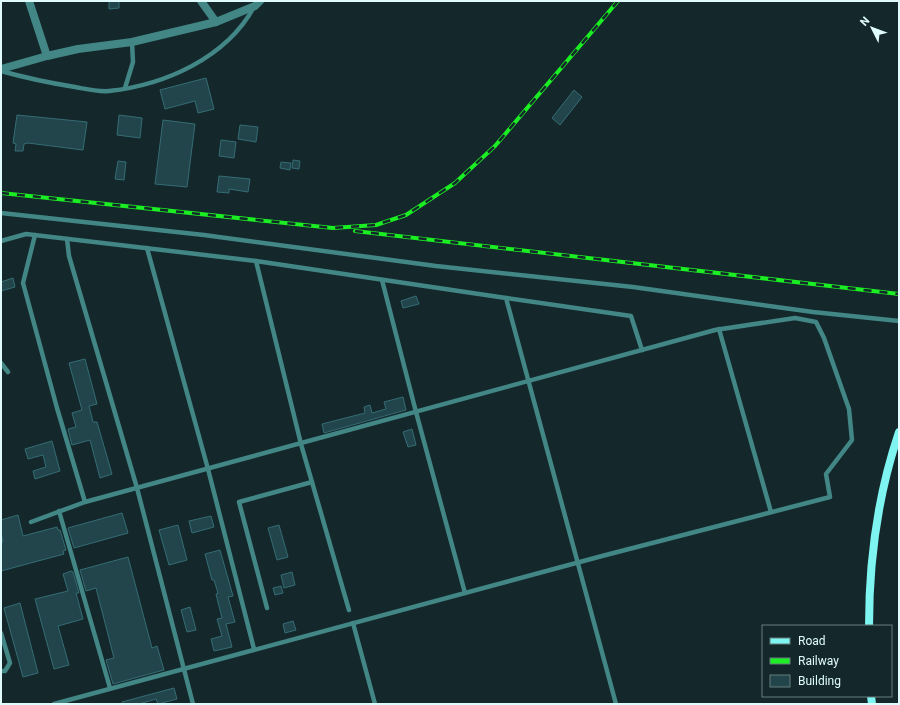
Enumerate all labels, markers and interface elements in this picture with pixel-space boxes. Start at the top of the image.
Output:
north arrow [852,8,892,48]
text: N [858,14,873,29]
legend [762,625,892,697]
text: Road [798,634,826,648]
text: Railway [798,654,839,668]
text: Building [798,674,841,688]

